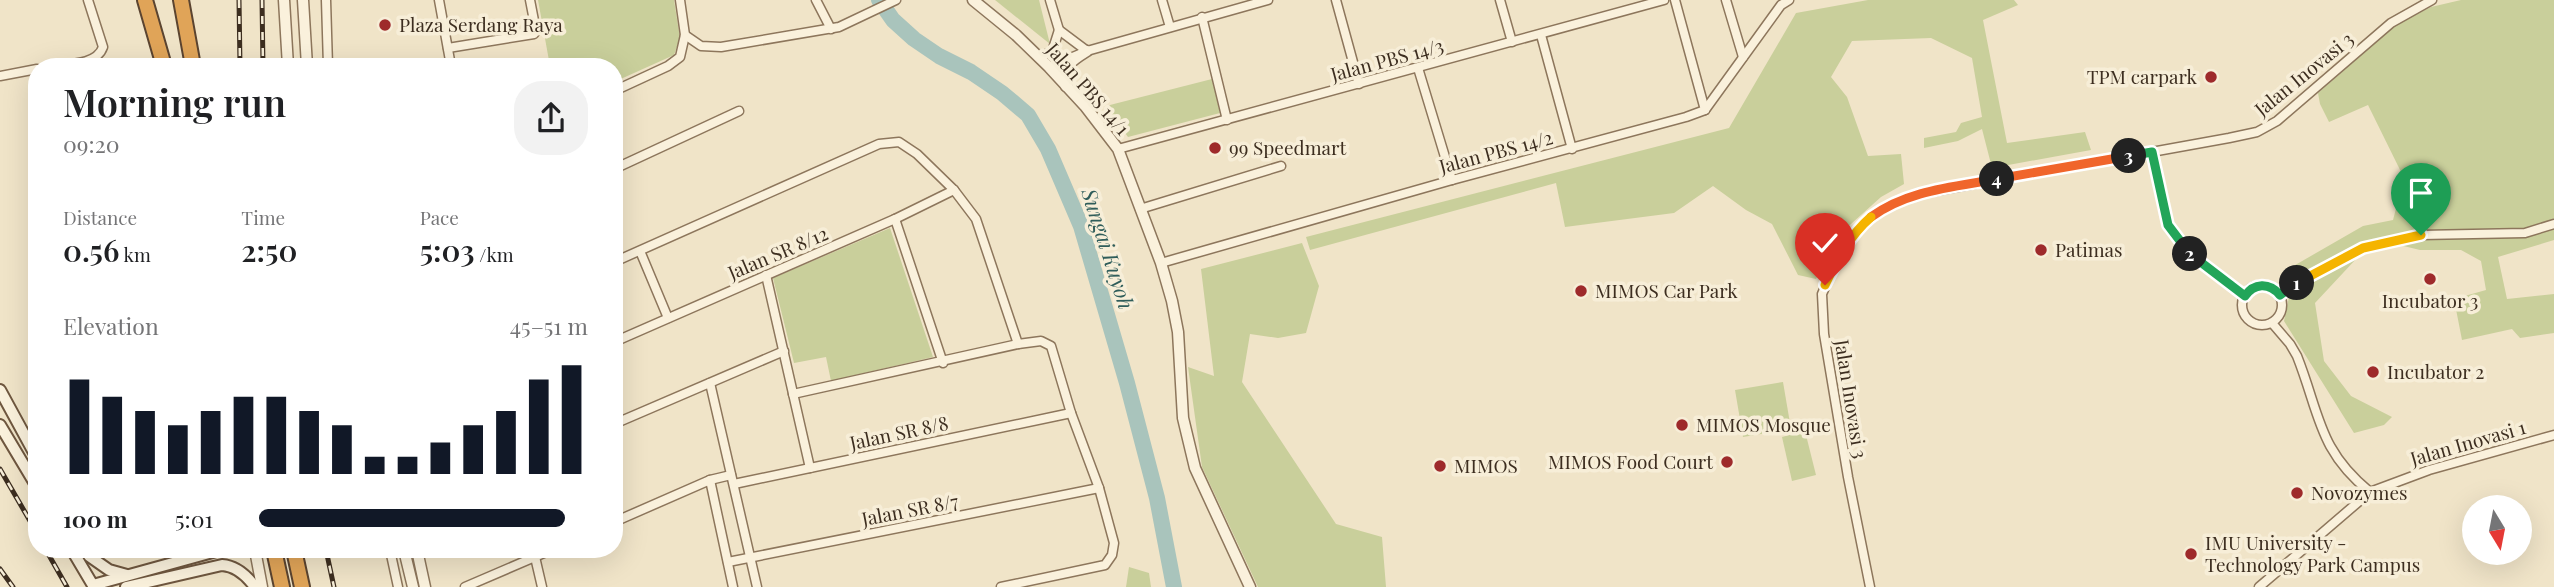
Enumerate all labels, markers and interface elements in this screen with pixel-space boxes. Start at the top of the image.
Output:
place label: Plaza Serdang Raya [399,11,563,37]
marker: Plaza Serdang Raya [377,17,393,33]
street label: Jalan Inovasi 3 [2248,25,2358,122]
street label: Jalan PBS 14/3 [1326,31,1446,87]
street label: Jalan PBS 14/1 [1041,36,1136,140]
place label: TPM carpark [2087,63,2198,89]
marker: TPM carpark [2203,69,2219,85]
text: Morning run [63,76,286,127]
button: share [514,81,588,155]
street label: Jalan PBS 14/2 [1435,123,1555,179]
text: 09:20 [63,128,119,159]
place label: 99 Speedmart [1229,134,1346,160]
pin: 3 [2112,138,2146,174]
marker: 99 Speedmart [1207,140,1223,156]
text: 3 [2124,142,2133,168]
pin: 4 [1980,162,2014,196]
pin [2391,163,2451,235]
text: 4 [1991,165,2002,191]
icon: arrive [2402,174,2440,212]
water label: Sungai Kuyoh [1076,183,1142,312]
text: Distance [63,204,137,230]
text: Time [241,204,285,230]
text: Pace [420,204,459,230]
pin [1795,213,1855,285]
street label: Jalan SR 8/12 [723,219,832,285]
icon: check [1806,224,1844,262]
text: 0.56 [63,230,119,270]
text: 2:50 [241,230,297,270]
text: 5:03 [420,230,475,270]
place label: Patimas [2055,236,2123,262]
pin: 2 [2172,236,2208,272]
text: 2 [2185,240,2194,266]
text: km [119,241,151,267]
text: /km [475,241,514,267]
marker: Patimas [2033,242,2049,258]
pin: 1 [2280,266,2314,300]
text: 1 [2293,269,2300,295]
marker: Incubator 3 [2422,271,2438,287]
place label: MIMOS Car Park [1595,277,1738,303]
marker: MIMOS Car Park [1573,283,1589,299]
place label: Incubator 3 [2382,287,2478,313]
text: Elevation [63,310,159,341]
text: 45–51 m [510,310,588,341]
street label: Jalan Inovasi 3 [1830,336,1874,460]
place label: Incubator 2 [2387,358,2484,384]
marker: Incubator 2 [2365,364,2381,380]
street label: Jalan SR 8/8 [846,409,950,455]
place label: MIMOS Mosque [1696,411,1831,437]
street label: Jalan Inovasi 1 [2406,413,2528,471]
marker: MIMOS Mosque [1674,417,1690,433]
place label: MIMOS Food Court [1548,448,1713,474]
place label: MIMOS [1454,452,1518,478]
marker: MIMOS Food Court [1719,454,1735,470]
marker: MIMOS [1432,458,1448,474]
place label: Novozymes [2311,479,2407,505]
marker: Novozymes [2289,485,2305,501]
street label: Jalan SR 8/7 [858,487,961,531]
north arrow [2462,495,2532,565]
map controls [2462,495,2532,565]
text: 100 m [63,503,128,534]
text: 5:01 [175,503,213,534]
place label: IMU University - Technology Park Campus [2205,529,2420,577]
marker: IMU University - Technology Park Campus [2183,546,2199,562]

